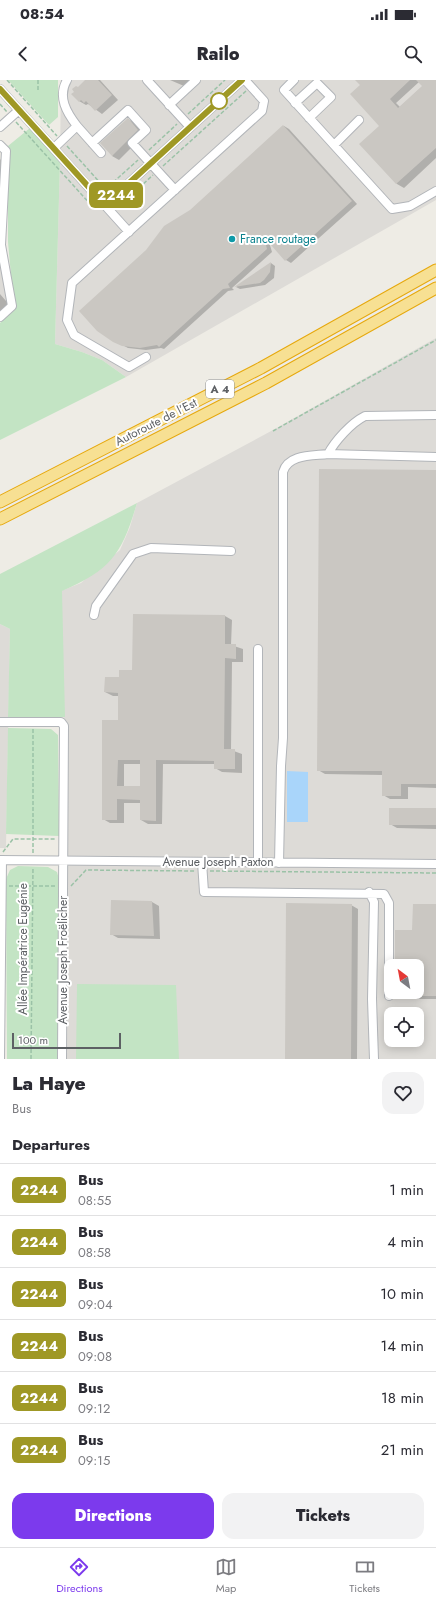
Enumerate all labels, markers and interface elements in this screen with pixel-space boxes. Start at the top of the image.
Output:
text: 08:54 [20,3,64,25]
text: Railo [196,41,240,67]
icon: back [12,43,34,65]
icon: search [402,43,424,65]
unlabelled marker [210,92,228,110]
line badge: 2244 [88,182,144,208]
text: 2244 [97,185,135,205]
place label: France routage [240,230,316,248]
marker: France routage [227,234,237,244]
road number: A 4 [206,380,234,398]
street label: Autoroute de l’Est [112,394,200,450]
street label: Avenue Joseph Paxton [163,853,273,871]
street label: Allée Impératrice Eugénie [14,883,32,1015]
street label: Avenue Joseph Froëlicher [54,895,72,1024]
north arrow [384,959,424,999]
map controls [384,959,424,1047]
button: locate [384,1007,424,1047]
scale bar [12,1031,121,1050]
text: 100 m [18,1032,48,1048]
text: La Haye [12,1070,86,1097]
button: heart [382,1072,424,1114]
text: Bus [12,1099,31,1118]
text: Departures [12,1134,90,1156]
text: Bus [78,1169,103,1191]
text: 1 min [389,1179,424,1201]
text: 2244 [20,1180,58,1200]
text: 08:55 [78,1191,111,1210]
text: Bus [78,1221,103,1243]
text: 4 min [387,1231,424,1253]
text: 2244 [20,1232,58,1252]
text: 08:58 [78,1243,111,1262]
text: Bus [78,1273,103,1295]
text: 10 min [380,1283,424,1305]
text: 2244 [20,1284,58,1304]
text: 09:04 [78,1295,113,1314]
text: Bus [78,1325,103,1347]
text: 14 min [381,1335,424,1357]
text: 2244 [20,1336,58,1356]
text: 09:08 [78,1347,112,1366]
text: Bus [78,1377,103,1399]
text: 18 min [381,1387,424,1409]
text: 2244 [20,1388,58,1408]
text: 09:12 [78,1399,110,1418]
text: Bus [78,1429,103,1451]
text: 21 min [381,1439,424,1461]
text: 2244 [20,1440,58,1460]
text: 09:15 [78,1451,110,1470]
button: Directions [12,1493,214,1539]
button: Tickets [222,1493,424,1539]
tab: Directions [56,1556,103,1596]
tab: Map [215,1556,237,1596]
tab: Tickets [349,1556,380,1596]

